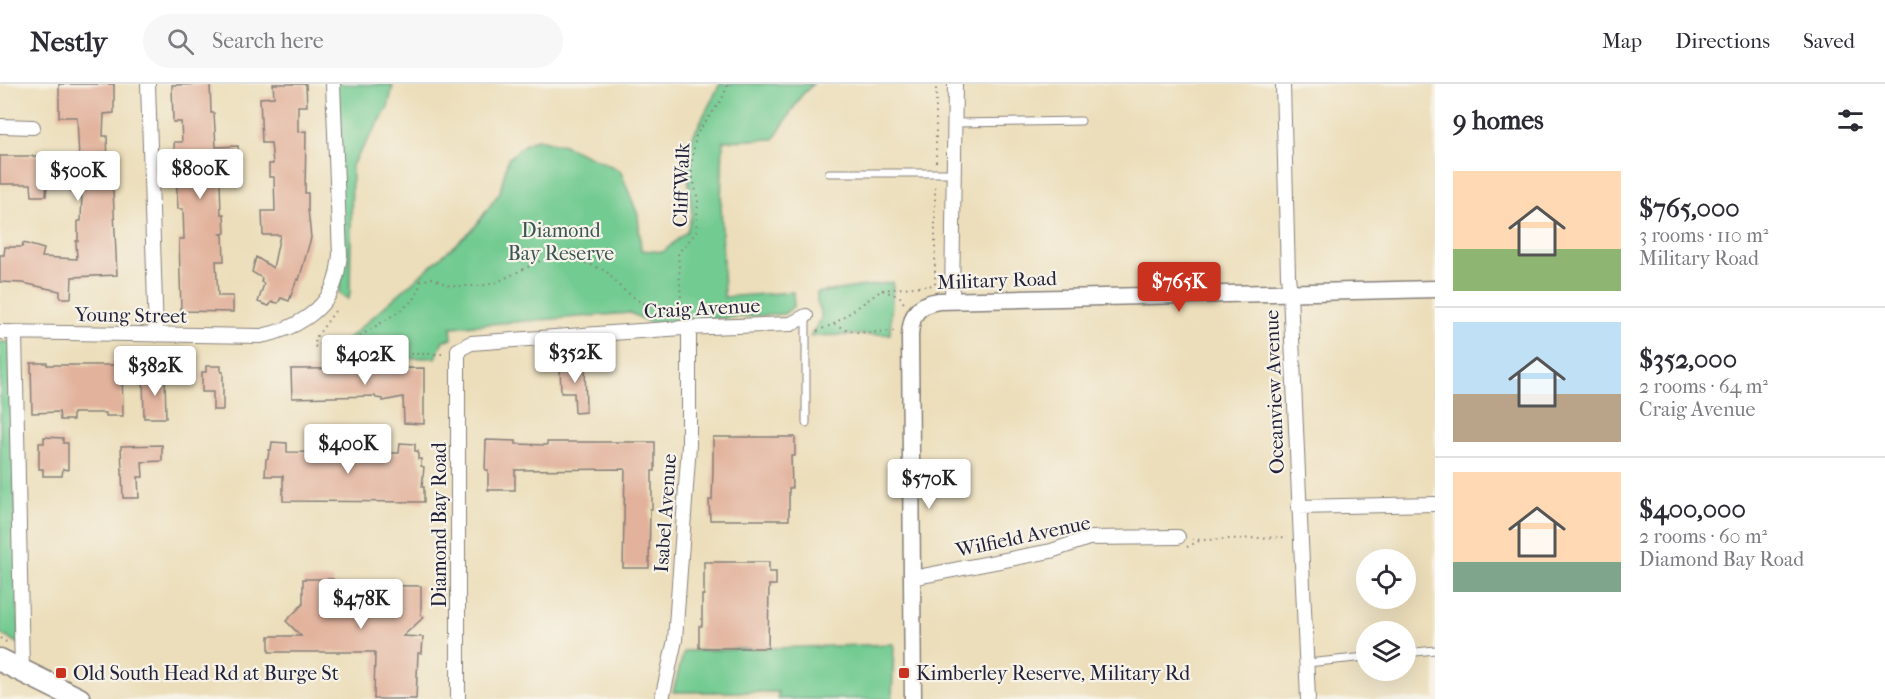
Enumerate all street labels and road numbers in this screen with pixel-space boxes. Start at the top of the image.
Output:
street label: Cliff Walk [669,142,694,228]
street label: Military Road [937,267,1058,294]
street label: Craig Avenue [643,294,761,323]
street label: Young Street [74,303,187,328]
street label: Oceanview Avenue [1260,309,1289,474]
street label: Diamond Bay Road [428,441,451,608]
street label: Isabel Avenue [650,453,681,573]
street label: Wilfield Avenue [953,511,1093,562]

